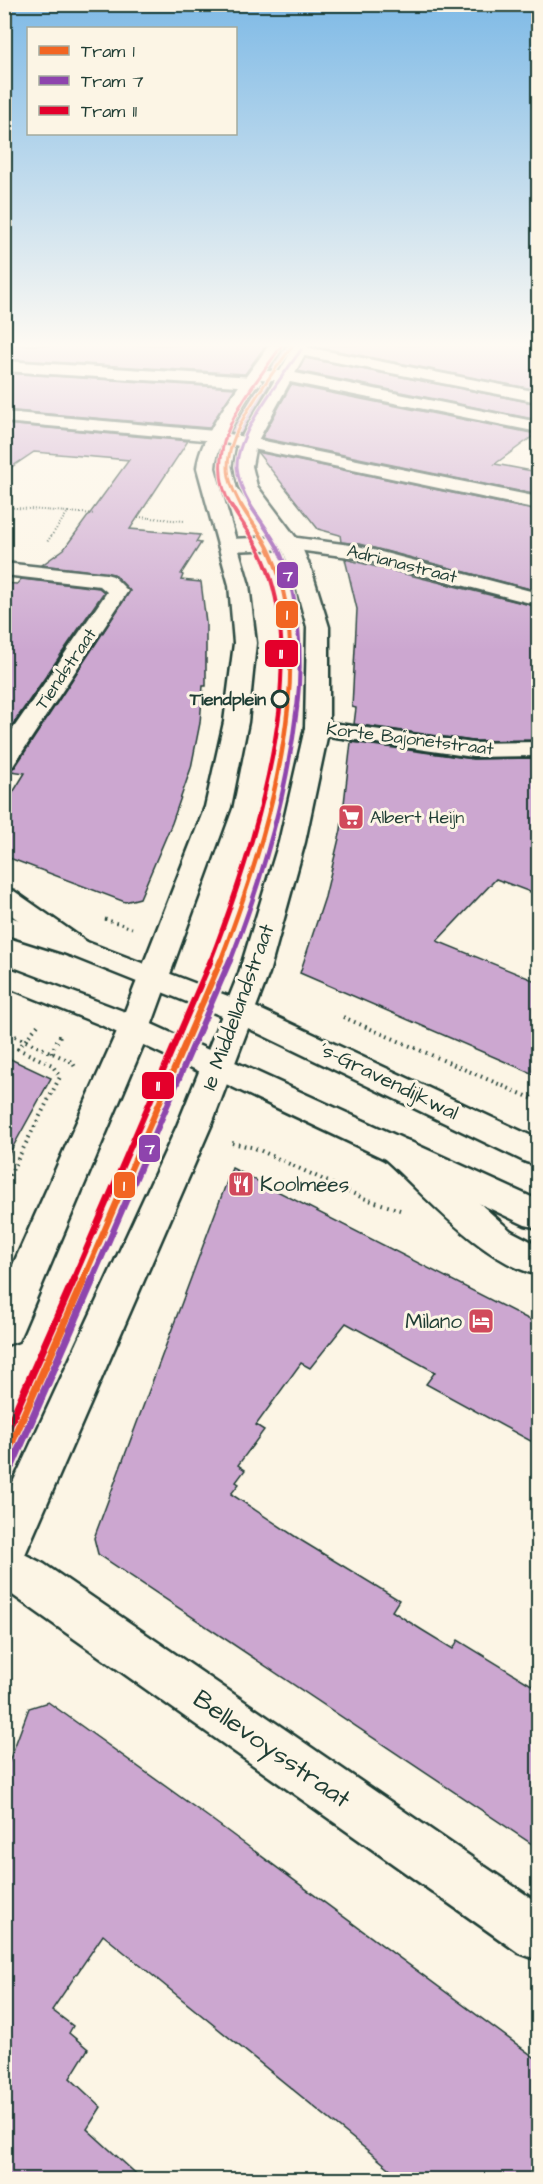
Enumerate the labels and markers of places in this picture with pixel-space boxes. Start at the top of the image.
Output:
place label: Tiendplein [189,687,266,712]
marker: Tiendplein [271,690,289,708]
supermarket icon: Albert Heijn [336,802,366,832]
place label: Albert Heijn [370,805,464,830]
restaurant icon: Koolmees [226,1169,256,1199]
place label: Koolmees [260,1170,349,1199]
hotel icon: Milano [466,1306,496,1336]
place label: Milano [405,1307,462,1336]

